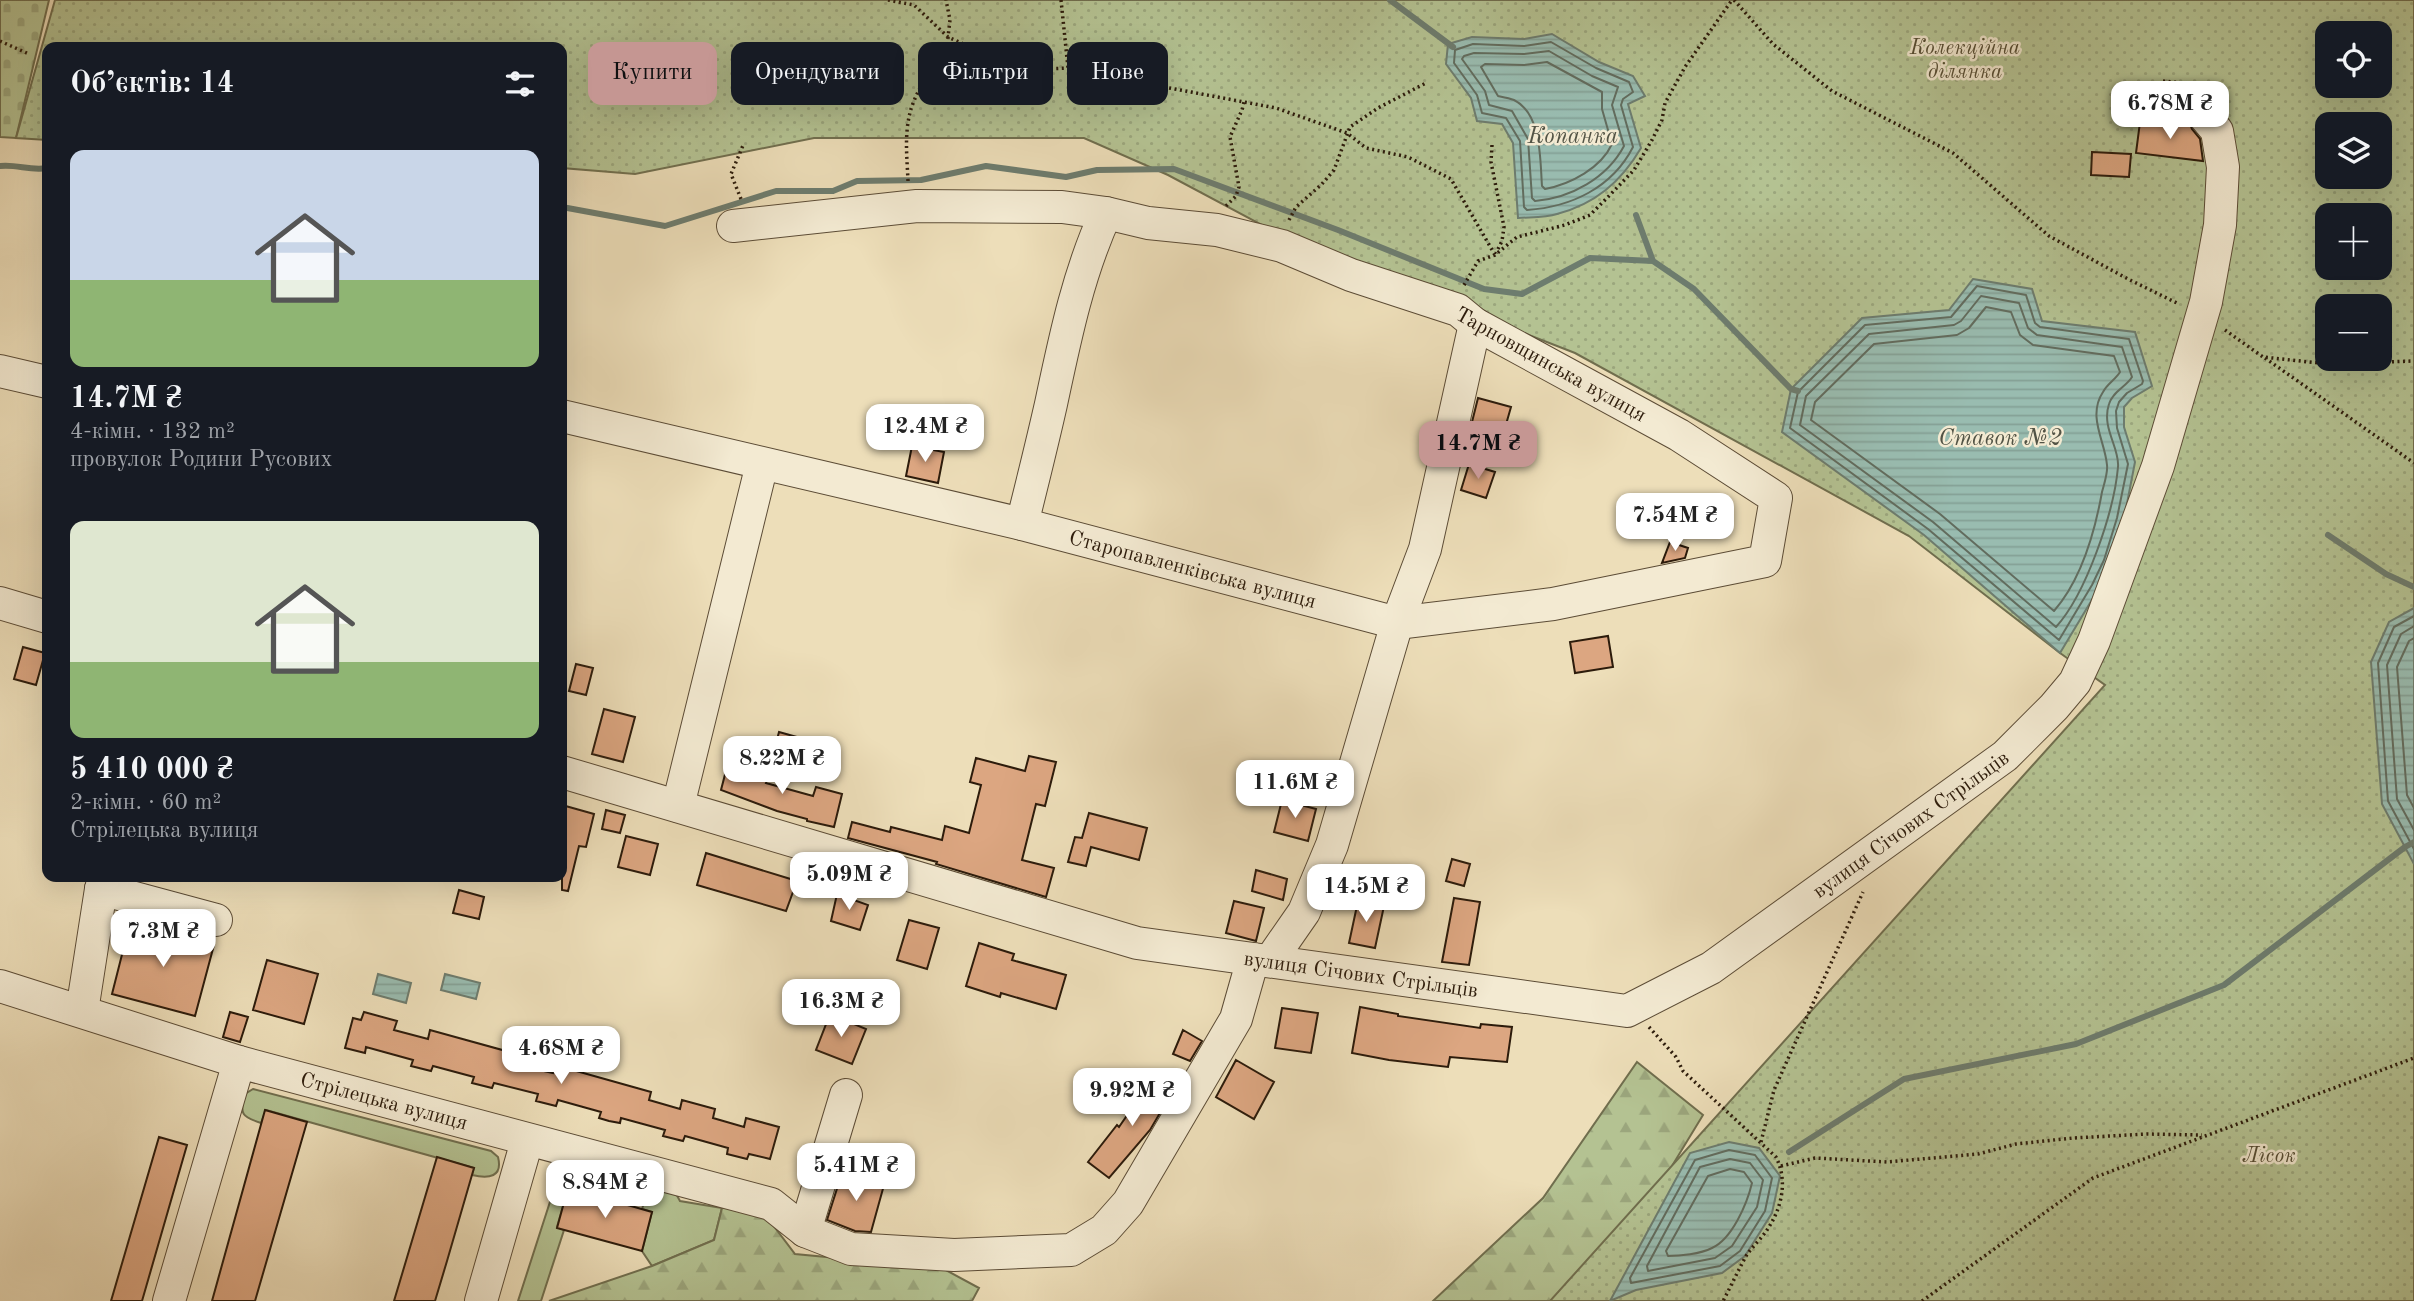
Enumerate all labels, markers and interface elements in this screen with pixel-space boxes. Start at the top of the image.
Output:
map controls [2315,21,2392,371]
button: locate [2315,21,2392,98]
park label: Колекційна ділянка [1909,38,2020,83]
chip: Купити [588,42,717,105]
chip: Орендувати [731,42,904,105]
chip: Фільтри [918,42,1053,105]
chip: Нове [1067,42,1168,105]
icon: filters [501,65,539,103]
text: Об’єктів: 14 [70,69,234,99]
pin: 6.78M ₴ [2105,82,2235,141]
text: 6.78M ₴ [2127,92,2213,115]
button: layers [2315,112,2392,189]
water label: Копанка [1527,125,1618,148]
icon: home [242,195,368,321]
button: + [2315,203,2392,280]
button: − [2315,294,2392,371]
street label: Тарновщинська вулиця [1451,304,1649,427]
text: 14.7M ₴ [70,384,182,414]
pin: 12.4M ₴ [860,405,990,464]
text: 12.4M ₴ [882,415,968,438]
text: 4-кімн. · 132 m² [70,420,235,443]
pin: 14.7M ₴ [1413,421,1543,481]
water label: Ставок №2 [1938,427,2062,450]
text: 14.7M ₴ [1435,432,1521,455]
text: провулок Родини Русових [70,448,333,471]
pin: 7.54M ₴ [1610,494,1740,553]
text: 7.54M ₴ [1632,504,1718,527]
street label: Старопавленківська вулиця [1066,528,1318,613]
icon: home [242,566,368,692]
pin: 8.22M ₴ [717,736,847,796]
text: 8.22M ₴ [739,747,825,770]
street label: вулиця Січових Стрільців [1809,748,2013,903]
text: 5 410 000 ₴ [70,755,234,785]
pin: 11.6M ₴ [1230,760,1360,820]
text: 11.6M ₴ [1252,771,1338,794]
text: 2-кімн. · 60 m² [70,791,221,814]
text: Стрілецька вулиця [70,819,259,842]
pin: 5.09M ₴ [784,852,914,912]
text: 5.09M ₴ [806,863,892,886]
pin: 14.5M ₴ [1301,864,1431,924]
text: 14.5M ₴ [1323,875,1409,898]
pin: 7.3M ₴ [106,909,220,969]
text: 7.3M ₴ [127,920,199,943]
street label: вулиця Січових Стрільців [1242,949,1479,1002]
pin: 16.3M ₴ [776,979,906,1039]
text: 16.3M ₴ [798,990,884,1013]
pin: 4.68M ₴ [496,1026,626,1086]
text: 4.68M ₴ [518,1037,604,1060]
pin: 9.92M ₴ [1067,1068,1197,1128]
street label: Стрілецька вулиця [298,1070,470,1135]
text: 9.92M ₴ [1089,1079,1175,1102]
pin: 5.41M ₴ [791,1144,921,1203]
park label: Лісок [2242,1146,2296,1167]
text: 5.41M ₴ [813,1154,899,1177]
pin: 8.84M ₴ [540,1160,670,1220]
text: 8.84M ₴ [562,1171,648,1194]

